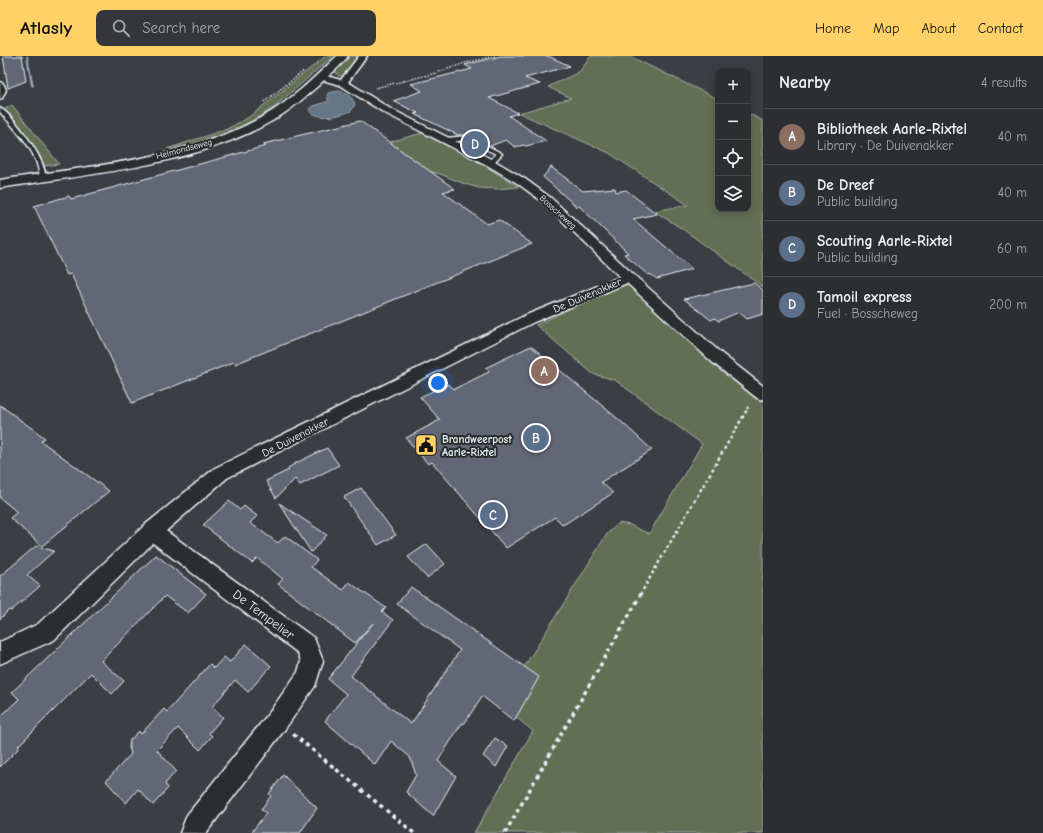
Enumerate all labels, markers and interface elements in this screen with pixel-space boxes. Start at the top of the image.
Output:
search box [96,10,376,46]
text: Atlasly [20,17,72,39]
icon: search [110,17,132,39]
text: Search here [142,19,220,37]
text: Home [815,20,851,37]
text: Map [873,20,899,37]
text: About [921,20,956,37]
text: Contact [978,20,1023,37]
map controls [715,68,751,212]
button: + [715,68,751,104]
text: Nearby [779,73,830,92]
text: 4 results [981,75,1027,90]
button: − [715,104,751,140]
text: Bibliotheek Aarle-Rixtel [817,120,967,138]
pin: D [462,129,488,159]
text: A [788,129,796,144]
text: 40 m [998,129,1027,144]
street label: Helmondseweg [155,137,213,161]
text: Library · De Duivenakker [817,138,953,153]
button: locate [715,140,751,176]
button: layers [715,176,751,212]
text: De Dreef [817,176,874,194]
text: B [788,185,796,200]
text: 40 m [998,185,1027,200]
street label: Bosscheweg [538,193,579,231]
text: Public building [817,194,898,209]
text: Scouting Aarle-Rixtel [817,232,952,250]
text: C [788,241,796,256]
text: 60 m [997,241,1027,256]
text: Public building [817,250,898,265]
street label: De Duivenakker [551,275,624,316]
text: Tamoil express [817,288,912,306]
text: D [788,297,796,312]
text: 200 m [989,297,1027,312]
text: Fuel · Bosscheweg [817,306,918,321]
pin: A [531,356,557,386]
your location [428,373,448,393]
street label: De Duivenakker [260,415,331,460]
pin: B [523,423,549,453]
public building icon: Brandweerpost Aarle-Rixtel [413,432,439,458]
place label: Brandweerpost Aarle-Rixtel [442,433,512,459]
pin: C [480,500,506,530]
street label: De Tempelier [230,586,298,643]

